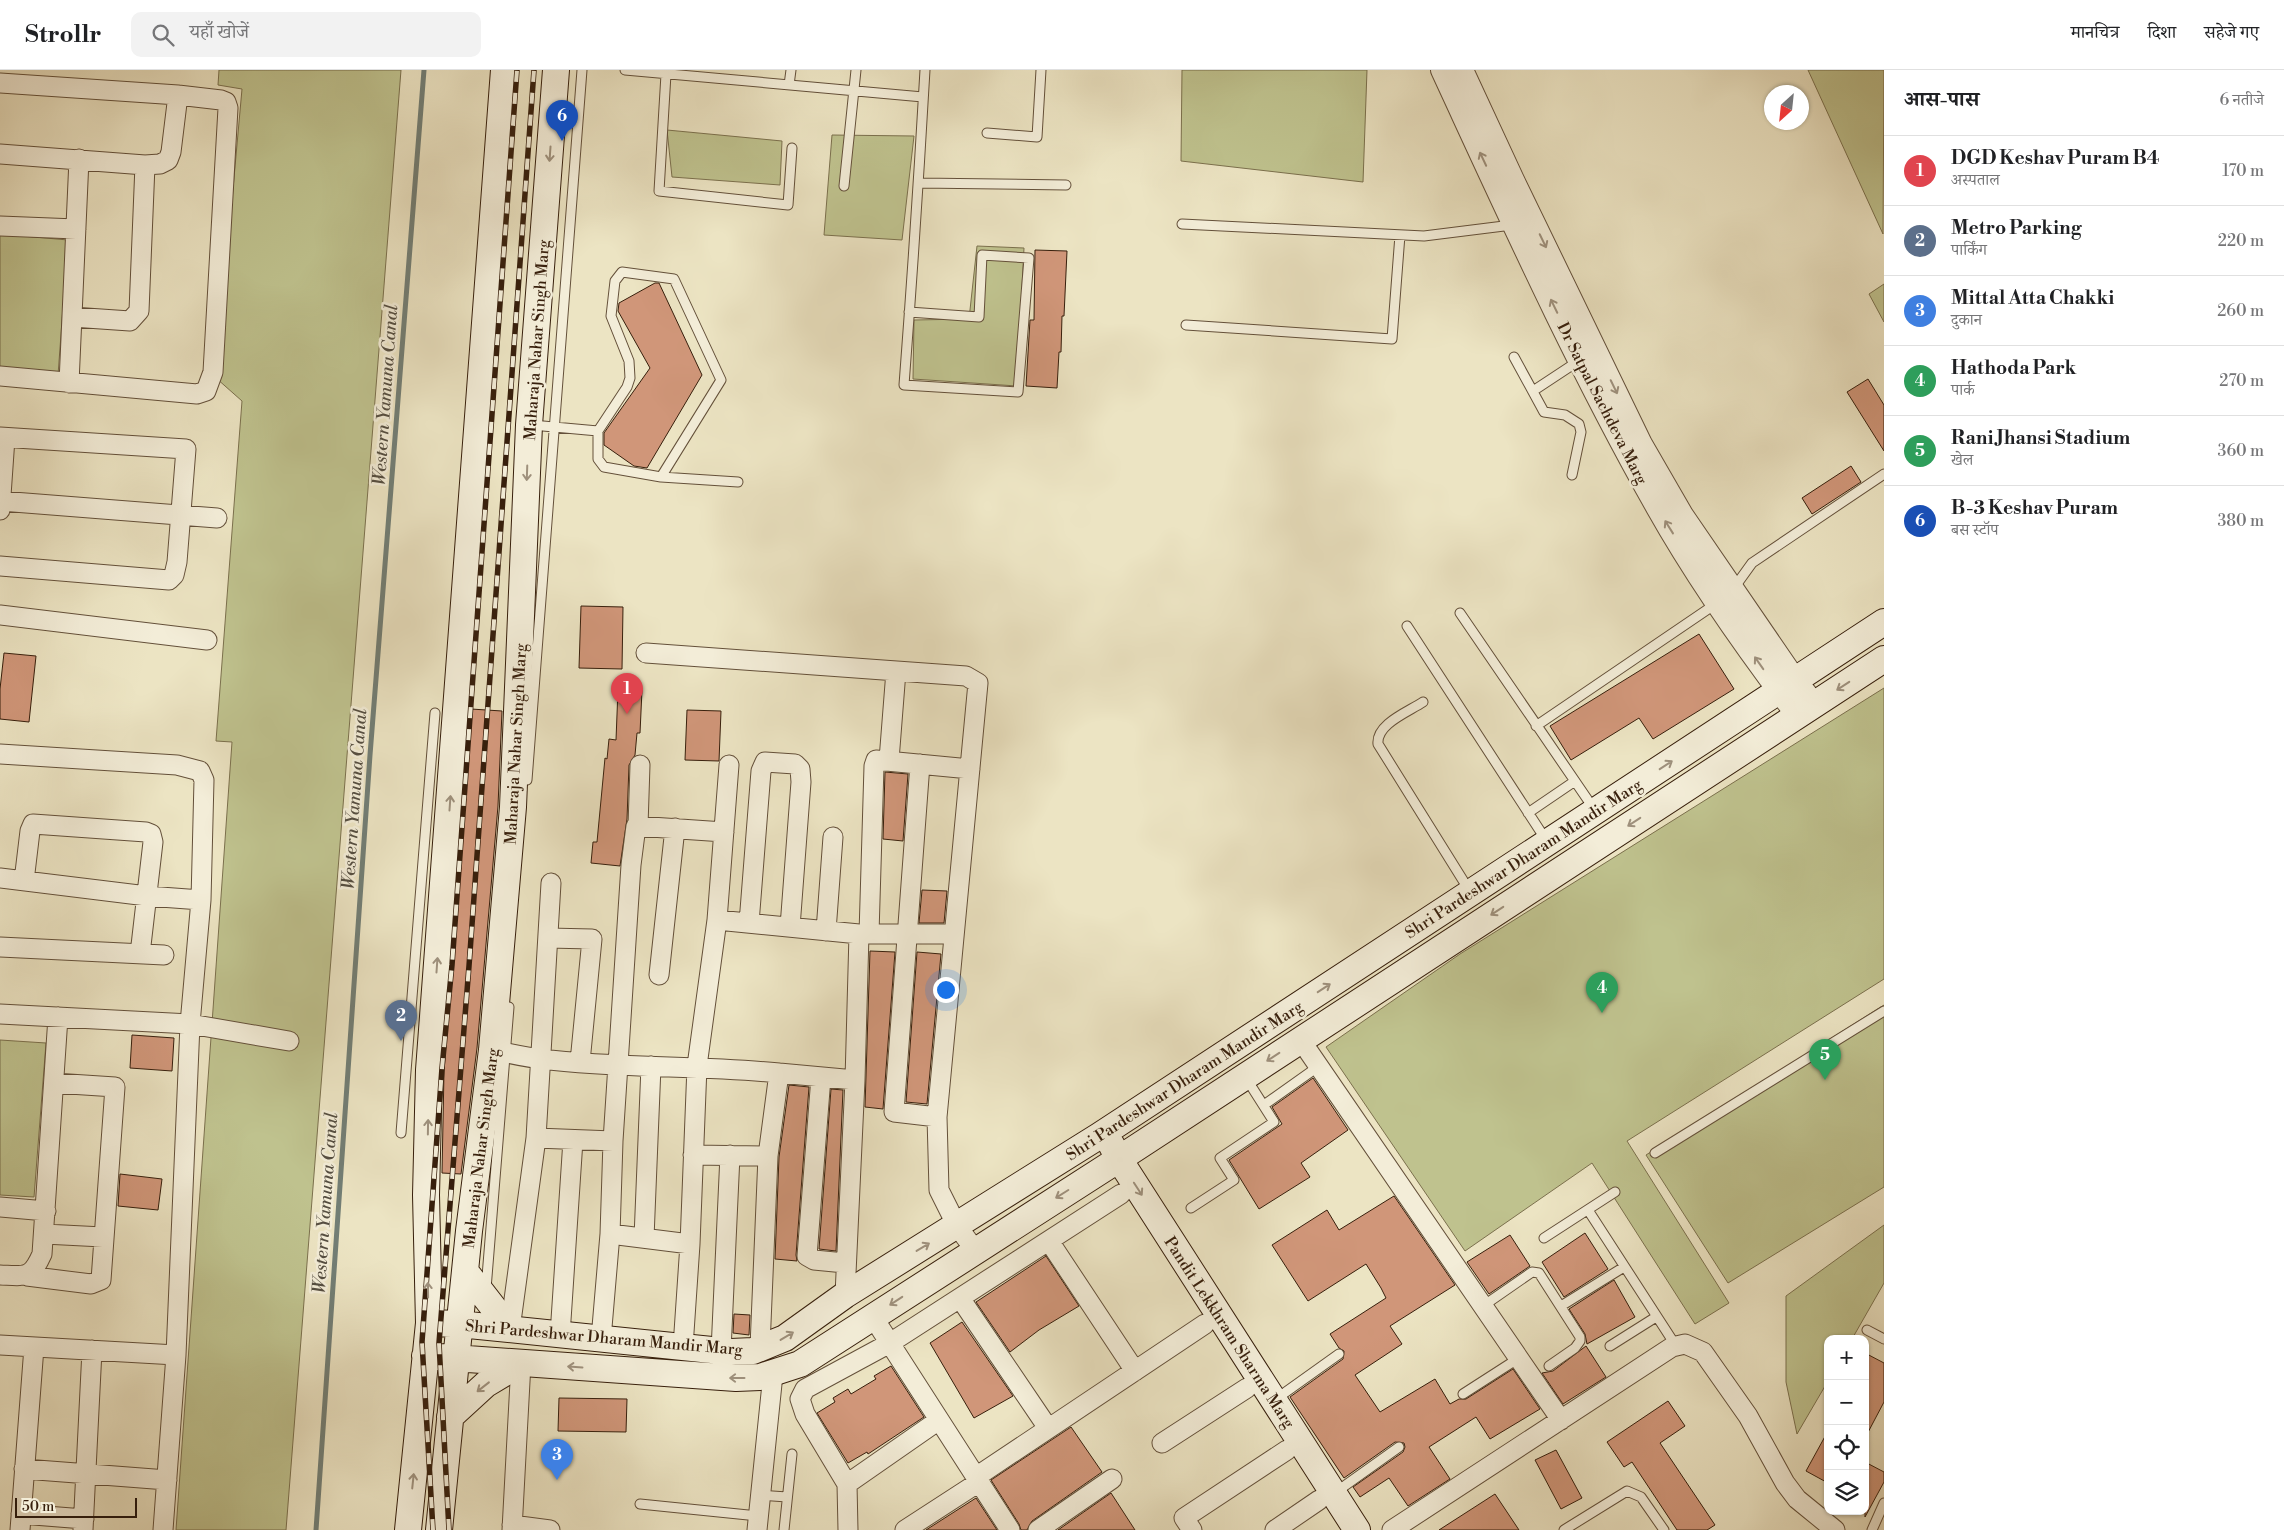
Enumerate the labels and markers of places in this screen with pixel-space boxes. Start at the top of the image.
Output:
pin: 6 [546,100,578,141]
pin: 1 [611,673,643,714]
pin: 4 [1586,972,1618,1013]
pin: 2 [385,1000,417,1041]
pin: 5 [1809,1039,1841,1080]
pin: 3 [541,1439,573,1480]

